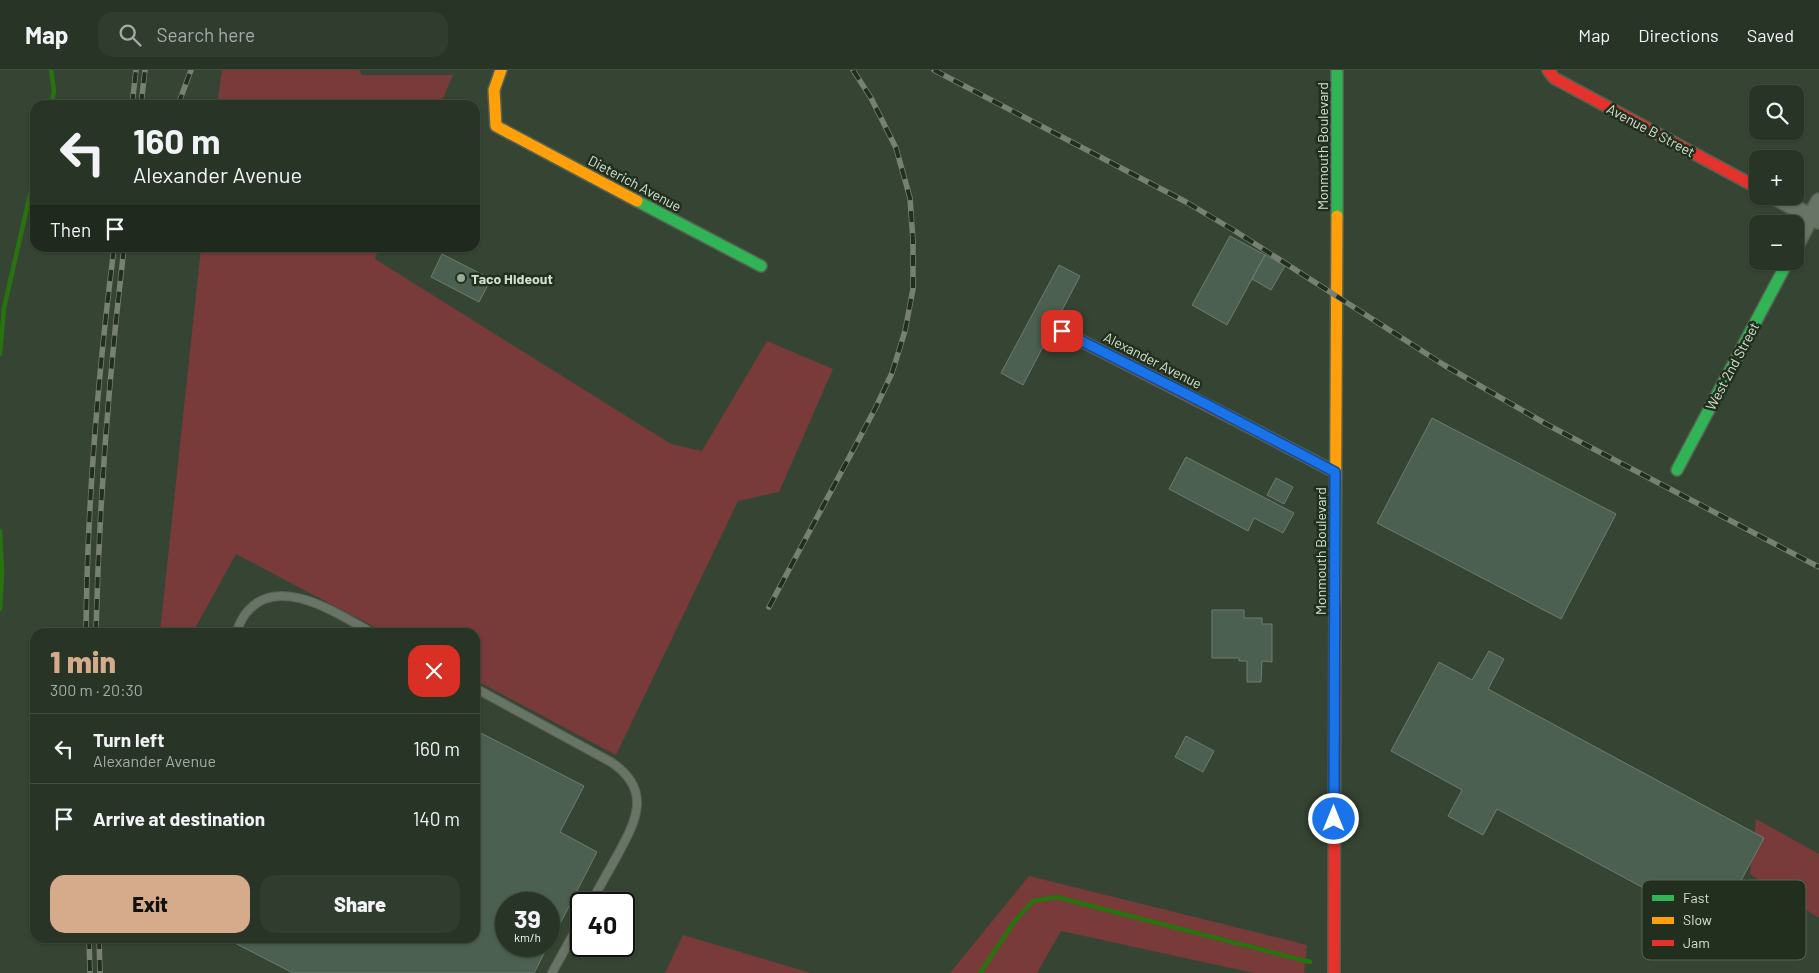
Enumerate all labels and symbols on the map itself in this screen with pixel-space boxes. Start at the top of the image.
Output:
street label: Monmouth Boulevard [1314,82,1331,210]
street label: Avenue B Street [1604,100,1698,160]
street label: Dieterich Avenue [586,151,684,215]
place label: Taco Hideout [471,270,553,287]
marker: Taco Hideout [455,272,467,284]
pin [1041,310,1083,352]
street label: West 2nd Street [1702,319,1762,413]
street label: Alexander Avenue [1101,328,1205,392]
street label: Monmouth Boulevard [1312,487,1329,615]
position arrow [1307,792,1359,844]
legend [1642,880,1806,960]
text: Fast [1683,889,1709,906]
speed limit sign: 40 [570,892,635,957]
text: Slow [1683,911,1712,928]
text: Jam [1683,934,1710,951]

